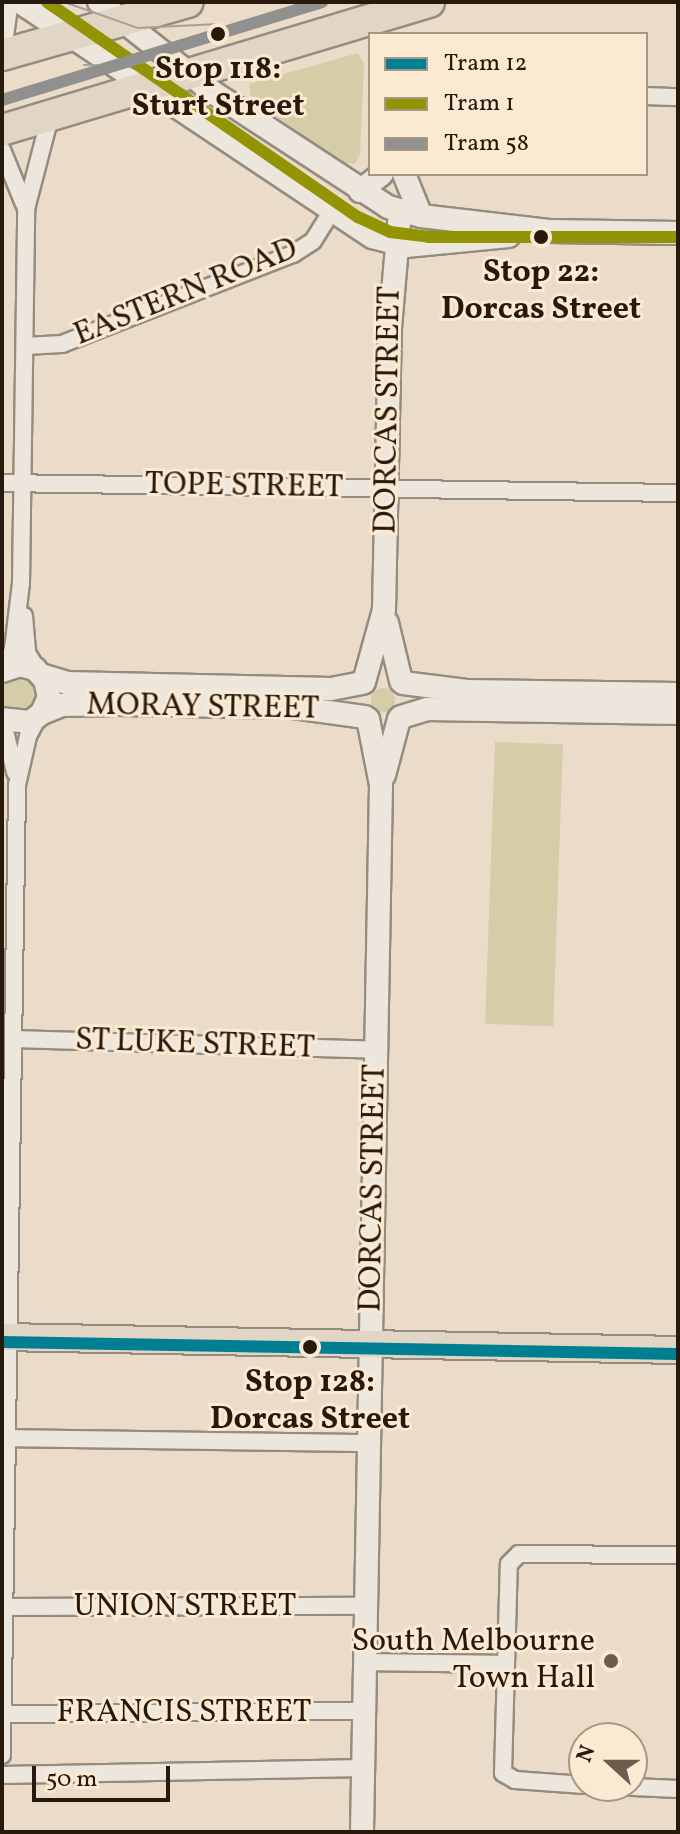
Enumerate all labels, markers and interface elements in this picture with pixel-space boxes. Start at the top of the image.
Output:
marker: Stop 118: Sturt Street [204,20,232,48]
legend [368,32,648,176]
text: Tram 12 [444,47,527,81]
place label: Stop 118: Sturt Street [132,52,304,127]
text: Tram 1 [444,87,514,121]
text: Tram 58 [444,127,529,161]
marker: Stop 22: Dorcas Street [527,223,555,251]
street label: EASTERN ROAD [69,231,303,355]
place label: Stop 22: Dorcas Street [441,255,641,330]
street label: DORCAS STREET [368,286,410,534]
street label: TOPE STREET [144,466,344,508]
street label: MORAY STREET [86,687,320,729]
street label: ST LUKE STREET [74,1022,316,1068]
street label: DORCAS STREET [353,1064,395,1312]
marker: Stop 128: Dorcas Street [296,1333,324,1361]
place label: Stop 128: Dorcas Street [210,1365,410,1440]
street label: UNION STREET [74,1588,296,1626]
place label: South Melbourne Town Hall [351,1624,595,1699]
marker: South Melbourne Town Hall [602,1652,620,1670]
street label: FRANCIS STREET [56,1694,312,1732]
north arrow [568,1722,648,1802]
text: N [570,1741,604,1767]
scale bar [36,1750,174,1800]
text: 50 m [46,1763,98,1797]

